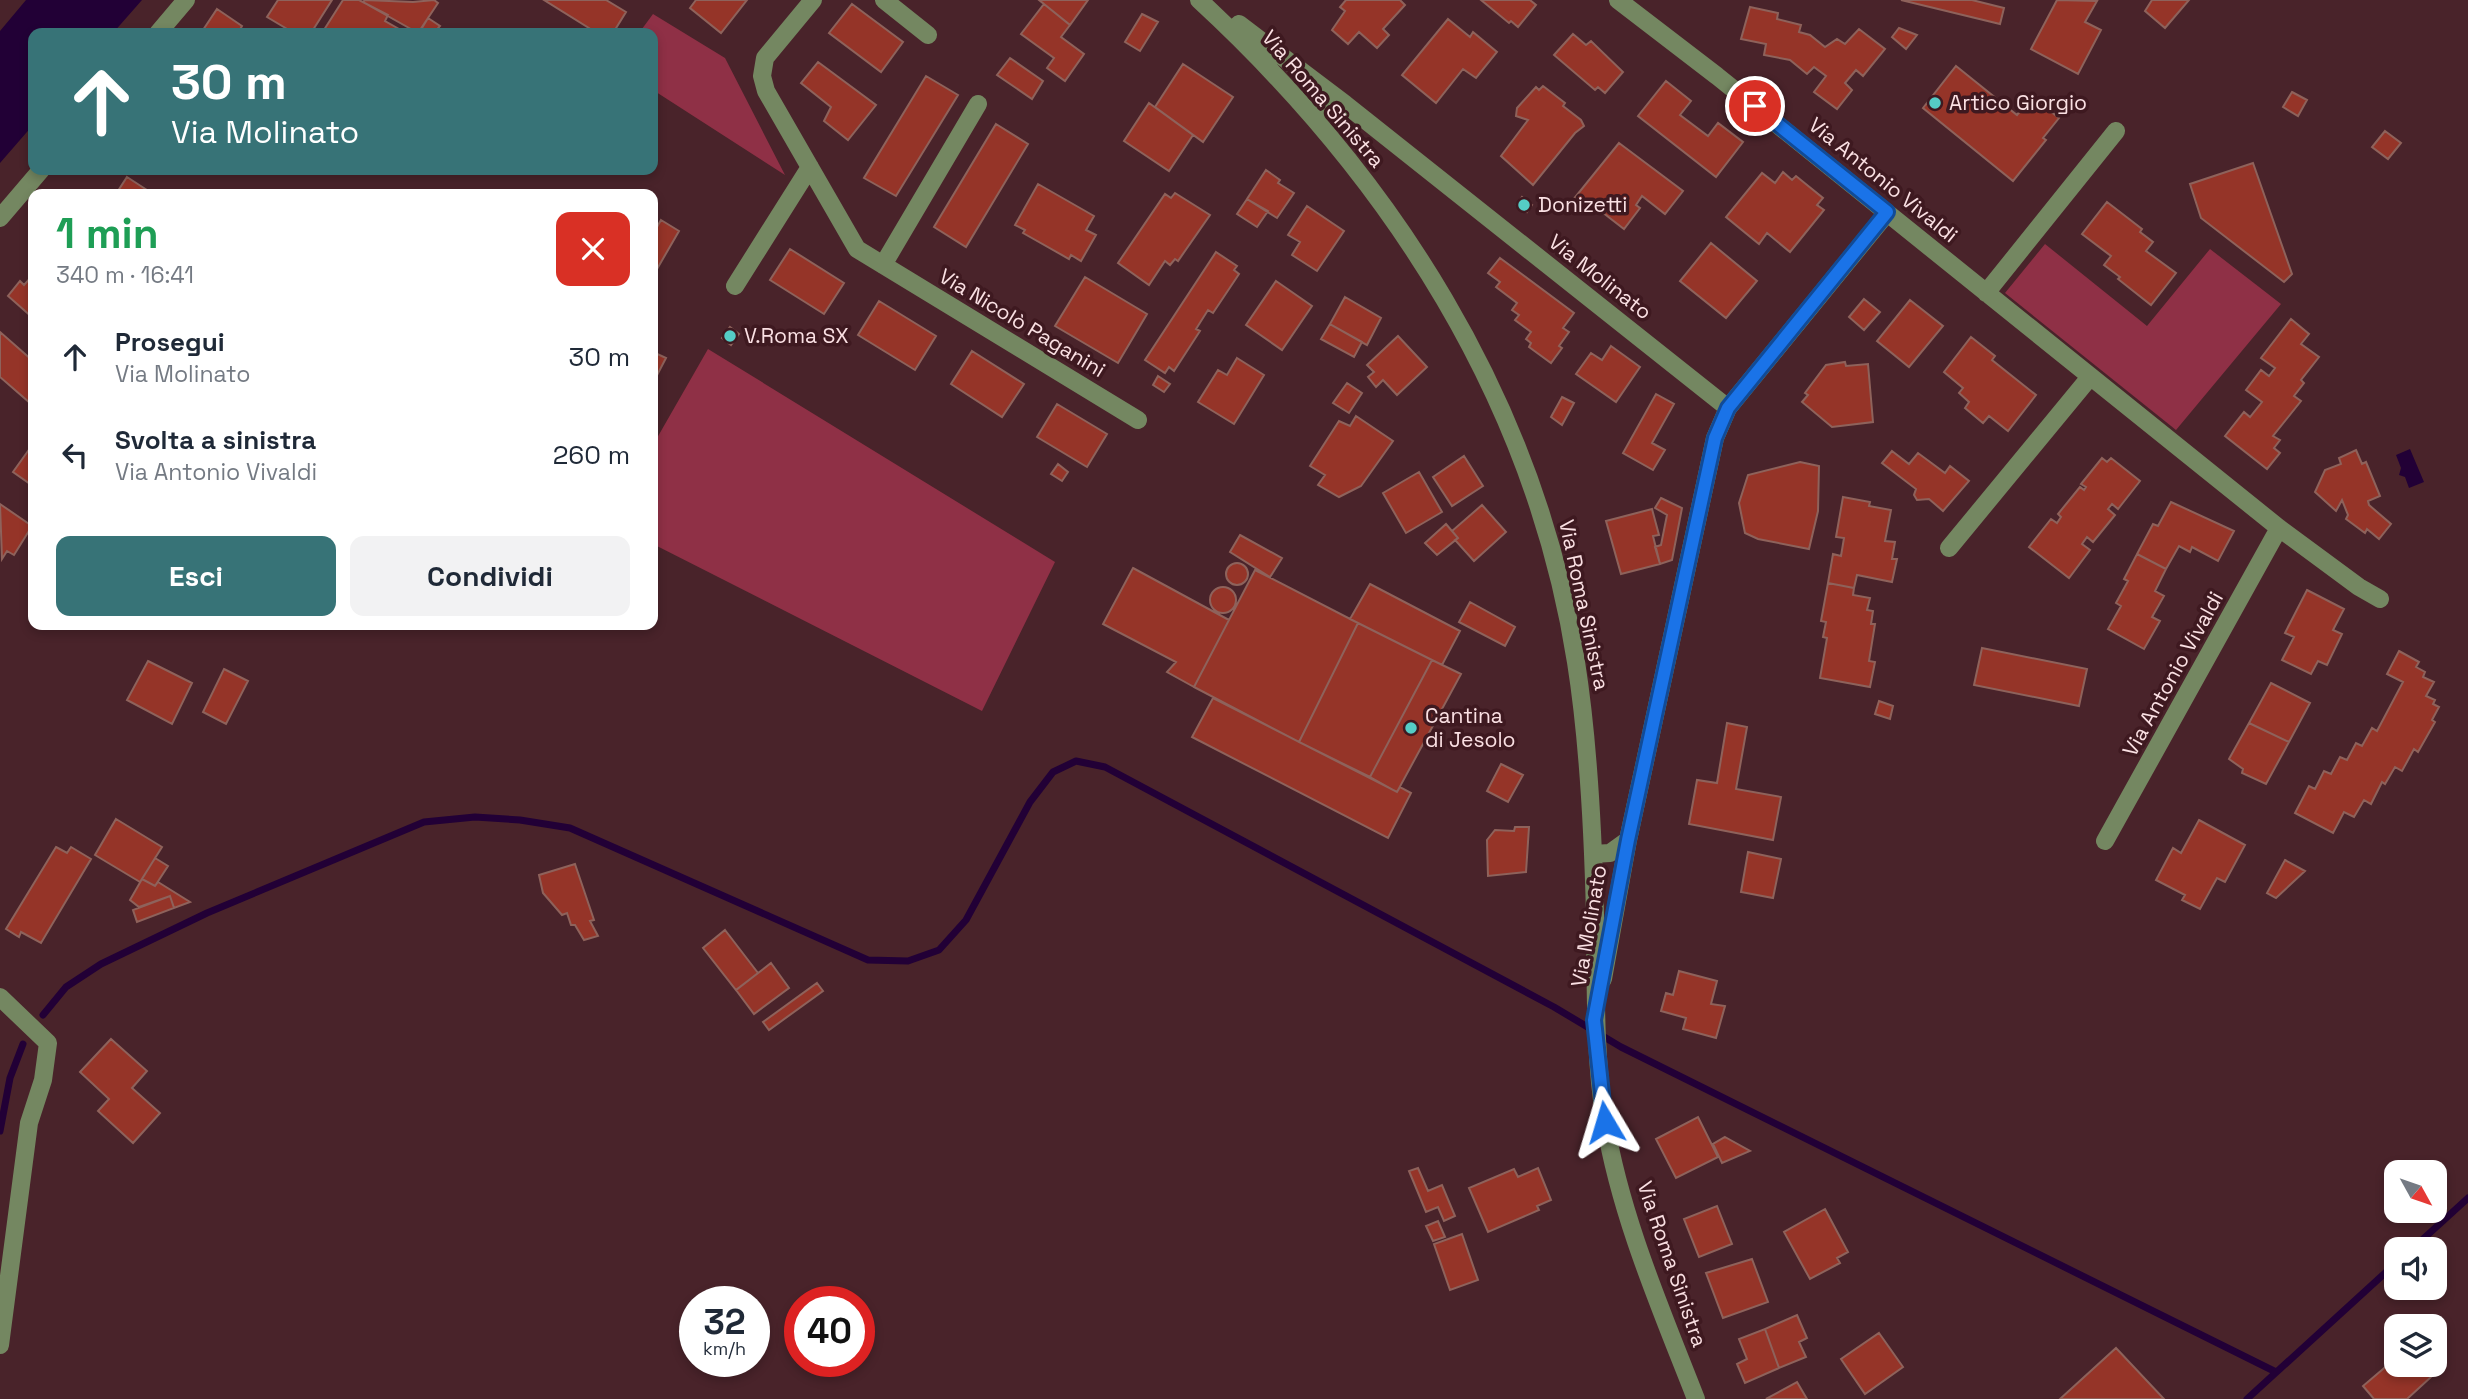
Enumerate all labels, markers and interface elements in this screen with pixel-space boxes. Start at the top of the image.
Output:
street label: Via Roma Sinistra [1256,24,1390,173]
text: 30 m [171,51,287,113]
icon: ahead [56,56,147,147]
pin [1725,76,1785,136]
icon: arrive [1736,87,1774,125]
place label: Artico Giorgio [1949,89,2087,116]
marker: Artico Giorgio [1927,95,1943,111]
street label: Via Antonio Vivaldi [1803,111,1964,248]
text: Via Molinato [171,112,359,152]
place label: Donizetti [1538,191,1627,218]
marker: Donizetti [1516,197,1532,213]
text: 1 min [56,207,159,260]
button: close [556,212,630,286]
street label: Via Molinato [1543,228,1657,325]
text: 340 m · 16:41 [56,260,194,290]
street label: Via Nicolò Paganini [934,262,1110,383]
place label: V.Roma SX [744,322,849,349]
text: Prosegui [115,325,225,359]
marker: V.Roma SX [722,328,738,344]
icon: ahead [56,338,94,376]
text: 30 m [569,340,630,374]
text: Via Molinato [115,359,250,389]
text: Svolta a sinistra [115,423,316,457]
icon: left [56,436,94,474]
text: 260 m [553,438,630,472]
text: Via Antonio Vivaldi [115,457,317,487]
street label: Via Roma Sinistra [1553,517,1616,693]
button: Esci [56,536,336,616]
button: Condividi [350,536,630,616]
street label: Via Antonio Vivaldi [2116,587,2229,761]
place label: Cantina di Jesolo [1425,702,1516,753]
marker: Cantina di Jesolo [1403,720,1419,736]
street label: Via Molinato [1564,863,1613,989]
position arrow [1568,1085,1642,1159]
north arrow [2384,1160,2446,1223]
map controls [2384,1160,2447,1377]
street label: Via Roma Sinistra [1631,1177,1713,1350]
button: sound [2384,1237,2447,1300]
speed limit sign: 40 [784,1286,875,1377]
text: 32 [703,1300,746,1344]
button: layers [2384,1314,2447,1377]
text: km/h [703,1337,746,1360]

